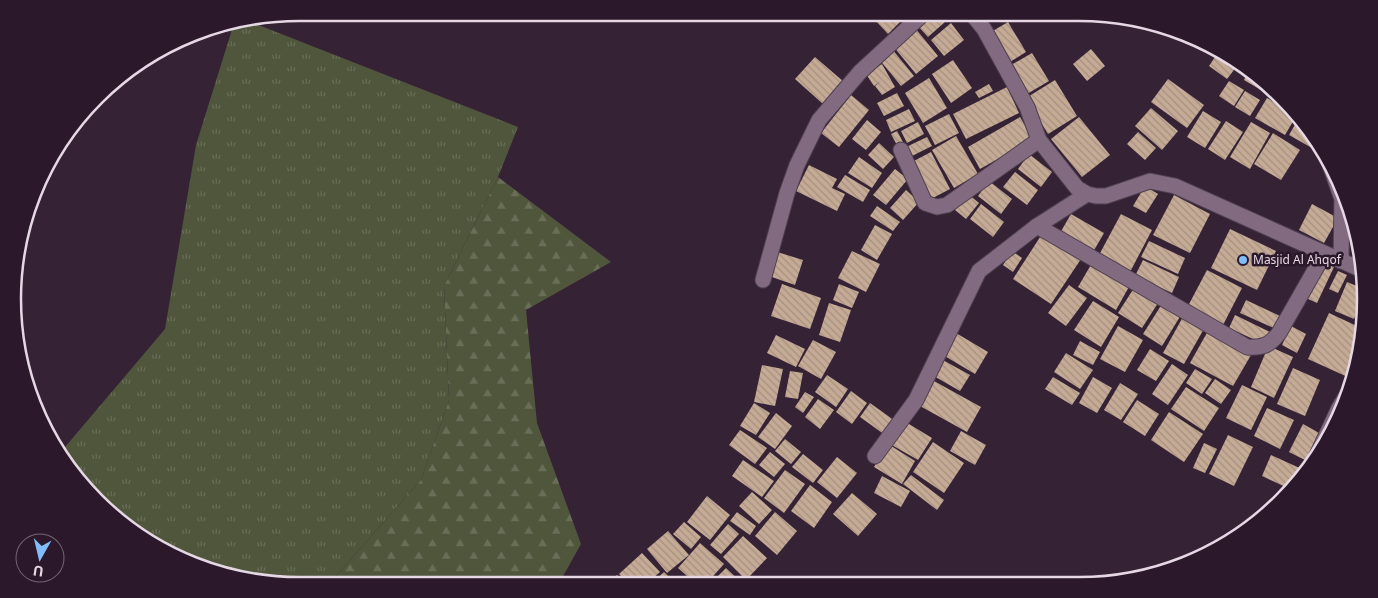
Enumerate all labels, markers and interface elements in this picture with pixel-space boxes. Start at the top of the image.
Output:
place label: Masjid Al Ahqof [1253,251,1342,268]
marker: Masjid Al Ahqof [1237,254,1249,266]
north arrow [15,533,65,583]
text: U [32,561,45,582]

